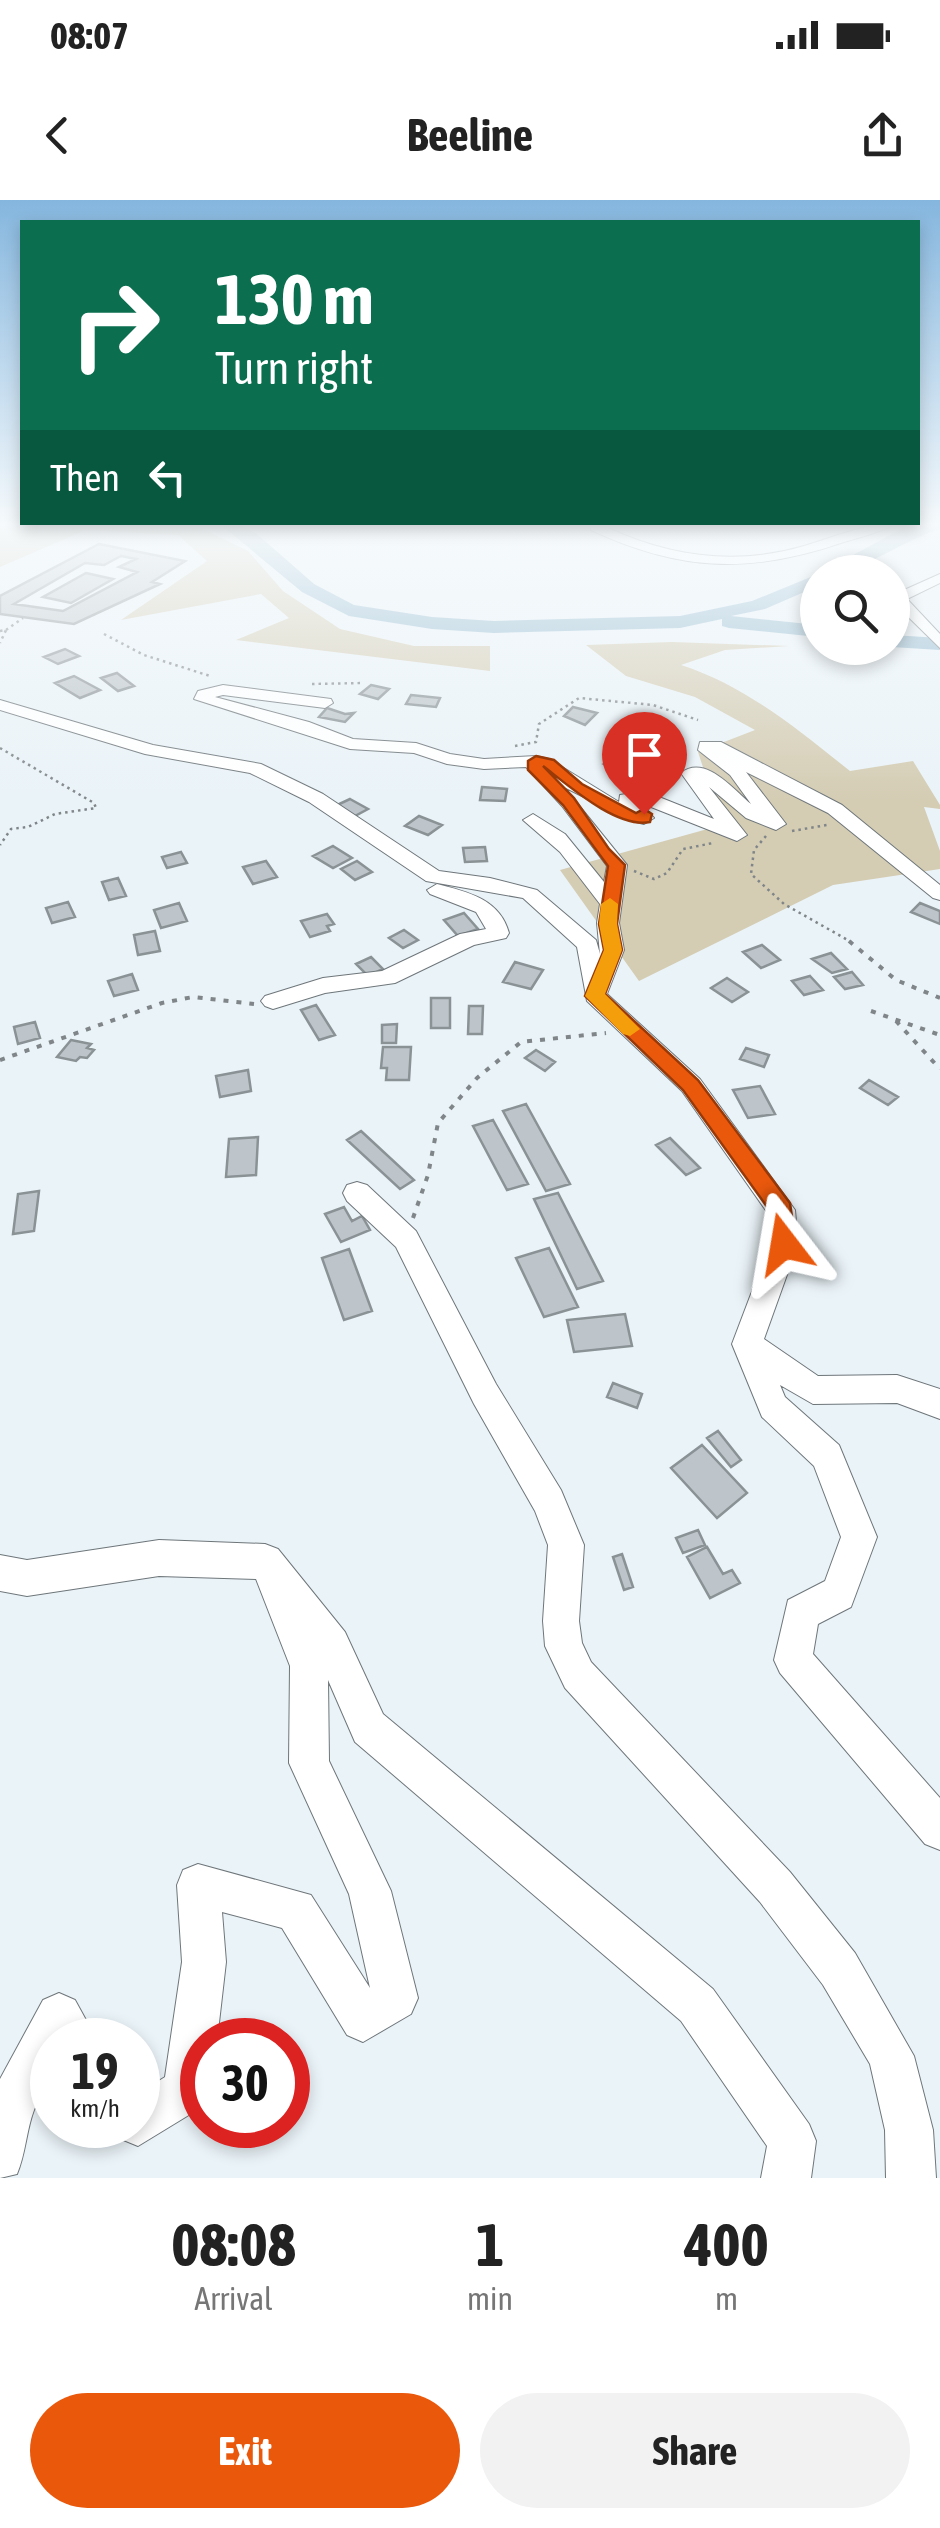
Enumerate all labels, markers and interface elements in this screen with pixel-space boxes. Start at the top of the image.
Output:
text: 08:07 [50,14,129,57]
icon: back [30,108,85,163]
icon: share [855,108,910,163]
text: Beeline [407,109,533,161]
text: 130 m [215,259,374,339]
icon: right [50,260,180,390]
text: Turn right [215,342,373,394]
icon: left [140,450,195,505]
text: Then [50,456,120,499]
map controls [800,555,910,665]
button: search [800,555,910,665]
pin [602,712,687,815]
icon: arrive [617,727,672,782]
position arrow [732,1192,836,1296]
speed limit sign: 30 [180,2018,310,2148]
text: 19 [71,2042,118,2100]
text: km/h [70,2094,120,2122]
text: 08:08 [171,2210,296,2279]
text: 1 [476,2210,504,2279]
text: 400 [684,2210,769,2279]
text: Arrival [194,2280,273,2317]
text: min [467,2280,513,2317]
text: m [715,2280,738,2317]
button: Exit [30,2393,460,2508]
button: Share [480,2393,910,2508]

